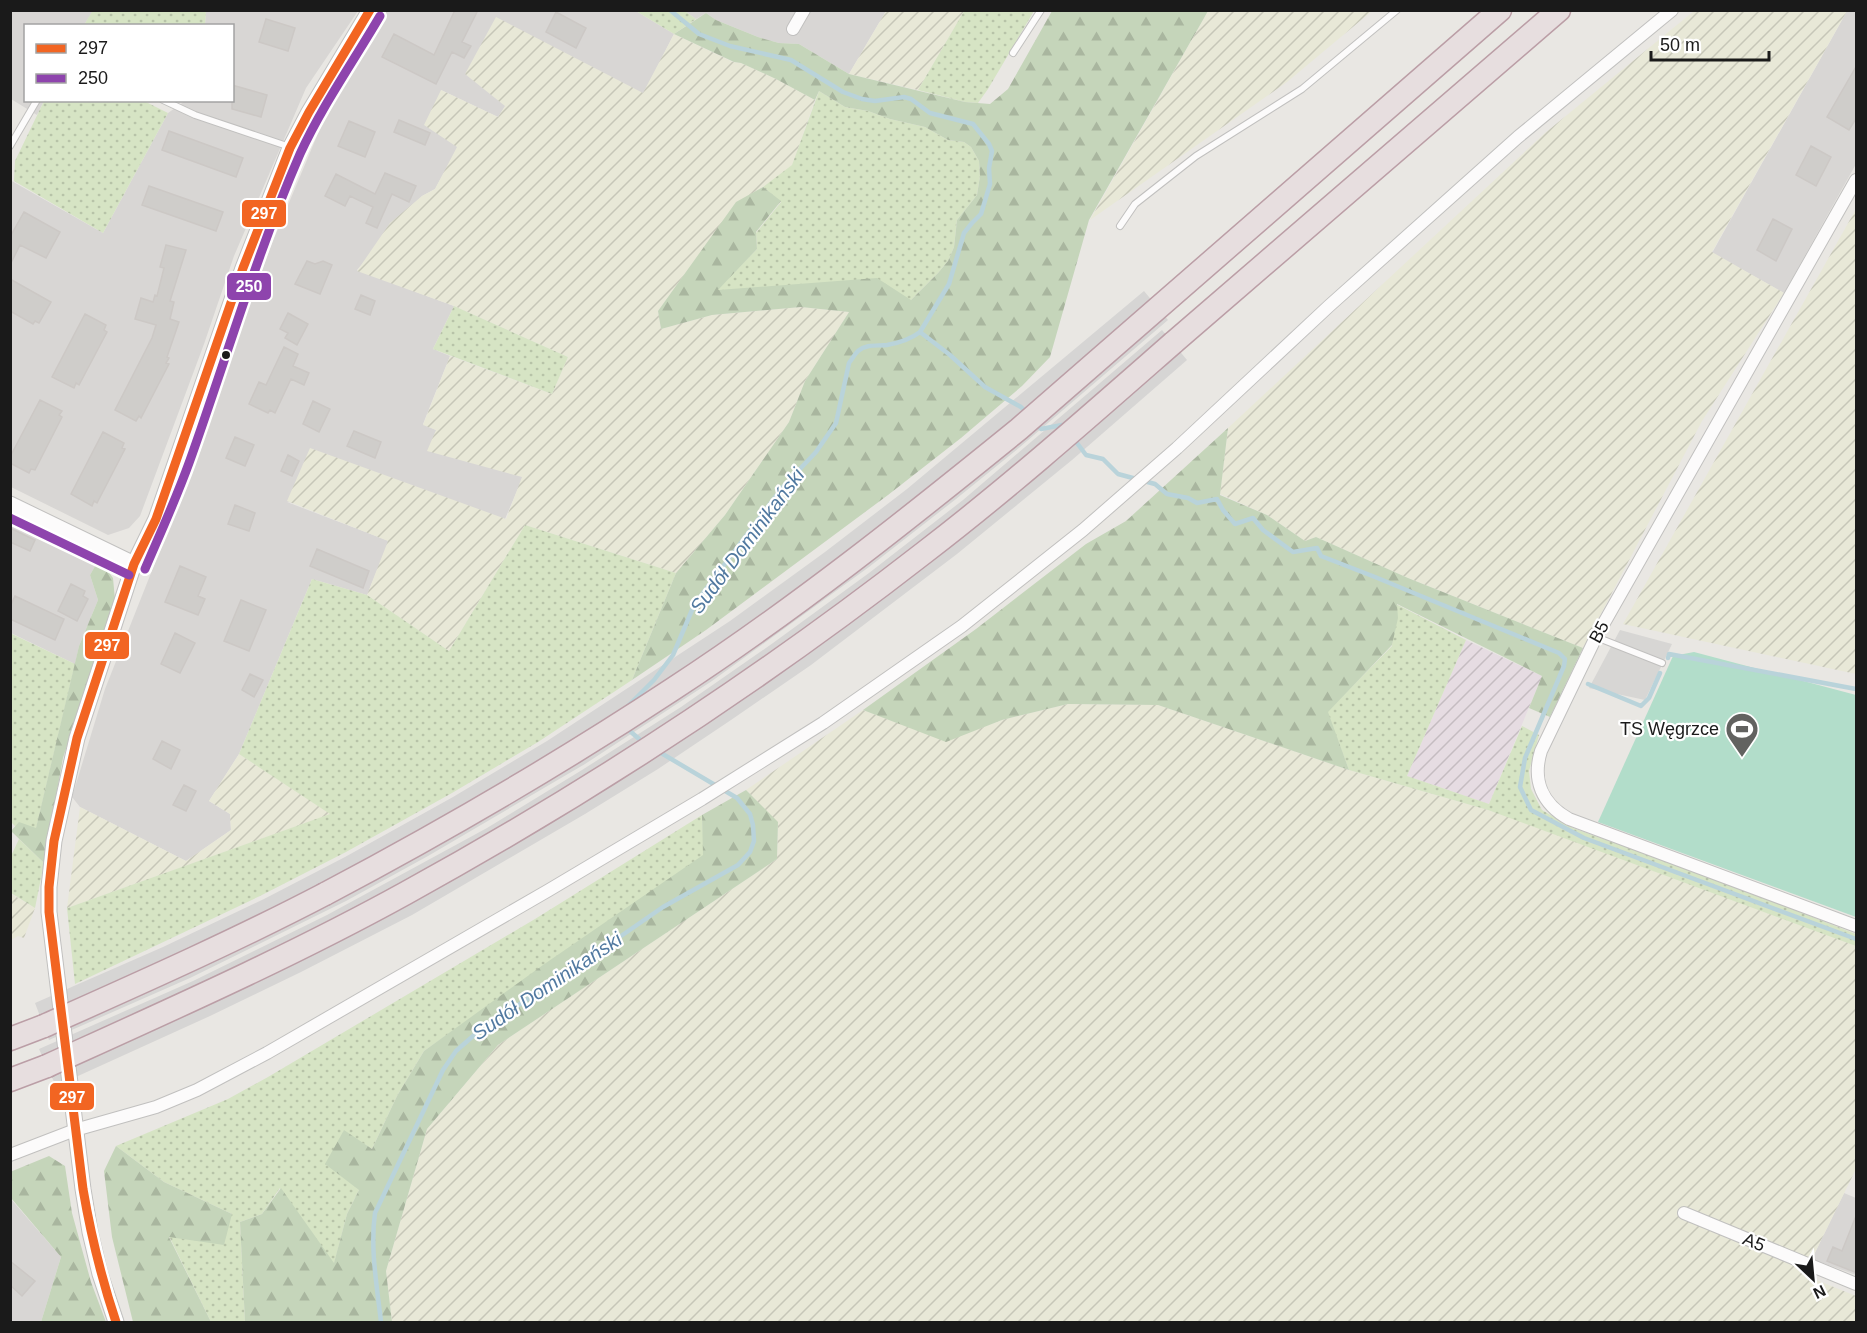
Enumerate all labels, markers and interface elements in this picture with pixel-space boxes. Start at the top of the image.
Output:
legend [24,24,234,102]
scale bar [1651,24,1770,62]
text: 50 m [1660,35,1700,55]
text: 297 [78,38,108,58]
text: 250 [78,68,108,88]
line badge: 297 [241,199,287,228]
text: 297 [251,205,277,222]
line badge: 250 [226,272,272,301]
text: 250 [236,278,262,295]
unlabelled marker [220,349,232,361]
water label: Sudół Dominikański [685,464,809,618]
street label: B5 [1585,618,1613,646]
line badge: 297 [84,631,130,660]
text: 297 [94,637,120,654]
sports icon: TS Węgrzce [1724,711,1760,758]
place label: TS Węgrzce [1620,719,1719,739]
water label: Sudół Dominikański [468,927,626,1044]
line badge: 297 [49,1082,95,1111]
text: 297 [59,1089,85,1106]
street label: A5 [1740,1229,1768,1255]
north arrow [1783,1249,1843,1309]
text: N [1810,1282,1828,1302]

